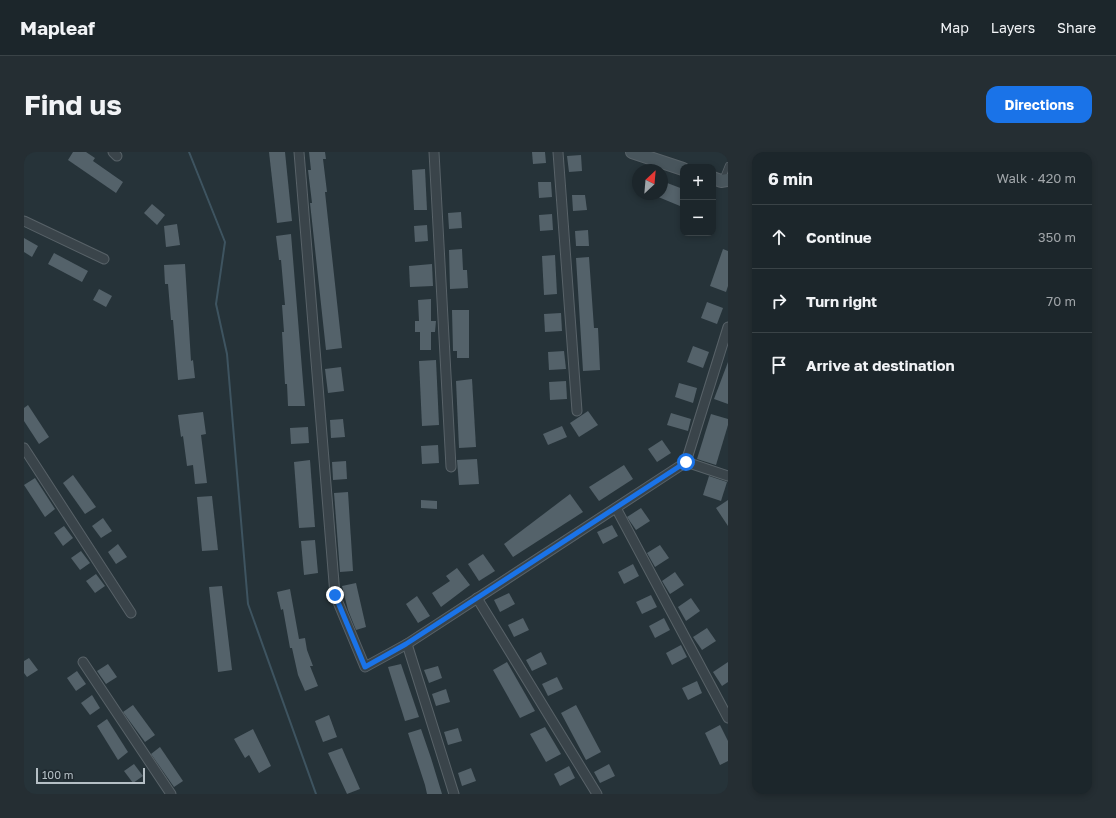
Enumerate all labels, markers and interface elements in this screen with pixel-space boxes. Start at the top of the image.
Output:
text: Mapleaf [20,16,95,39]
text: Map [940,19,969,36]
text: Layers [991,19,1035,36]
text: Share [1057,19,1096,36]
button: Directions [986,86,1092,123]
text: Find us [24,88,122,121]
north arrow [632,164,668,200]
map controls [680,164,716,236]
button: + [680,164,716,200]
text: 6 min [768,168,813,189]
text: Walk · 420 m [997,170,1076,186]
button: − [680,200,716,236]
icon: ahead [768,226,790,248]
text: Continue [806,228,872,246]
text: 350 m [1038,229,1076,245]
icon: right [768,290,790,312]
text: Turn right [806,292,877,310]
text: 70 m [1046,293,1076,309]
icon: arrive [768,354,790,376]
text: Arrive at destination [806,356,955,374]
route start [677,453,695,471]
route end [326,586,344,604]
scale bar [36,766,145,785]
text: 100 m [42,768,73,781]

